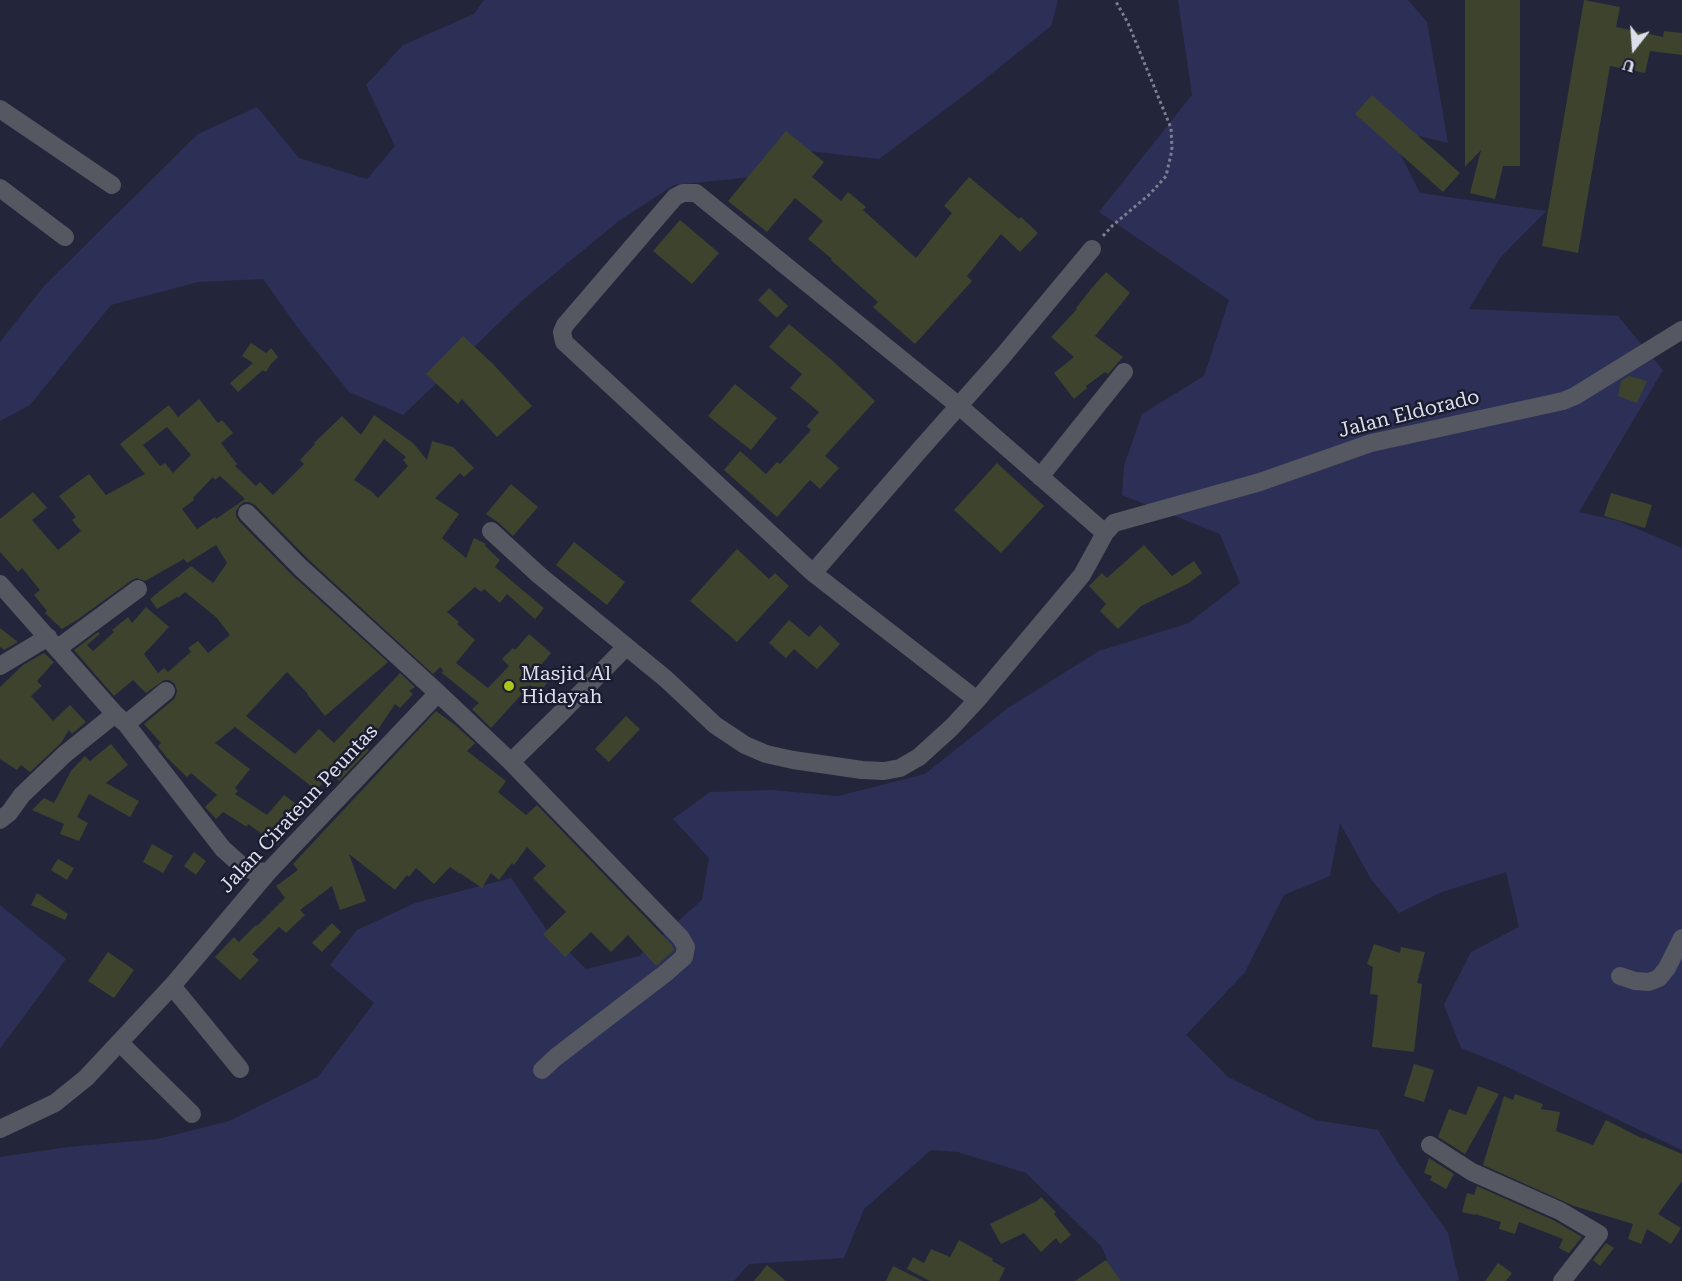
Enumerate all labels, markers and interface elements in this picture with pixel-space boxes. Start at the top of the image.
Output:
north arrow [1604,18,1664,78]
text: U [1620,55,1637,77]
street label: Jalan Eldorado [1336,385,1482,443]
place label: Masjid Al Hidayah [521,662,611,709]
marker: Masjid Al Hidayah [502,679,516,693]
street label: Jalan Cirateun Peuntas [215,720,383,898]

